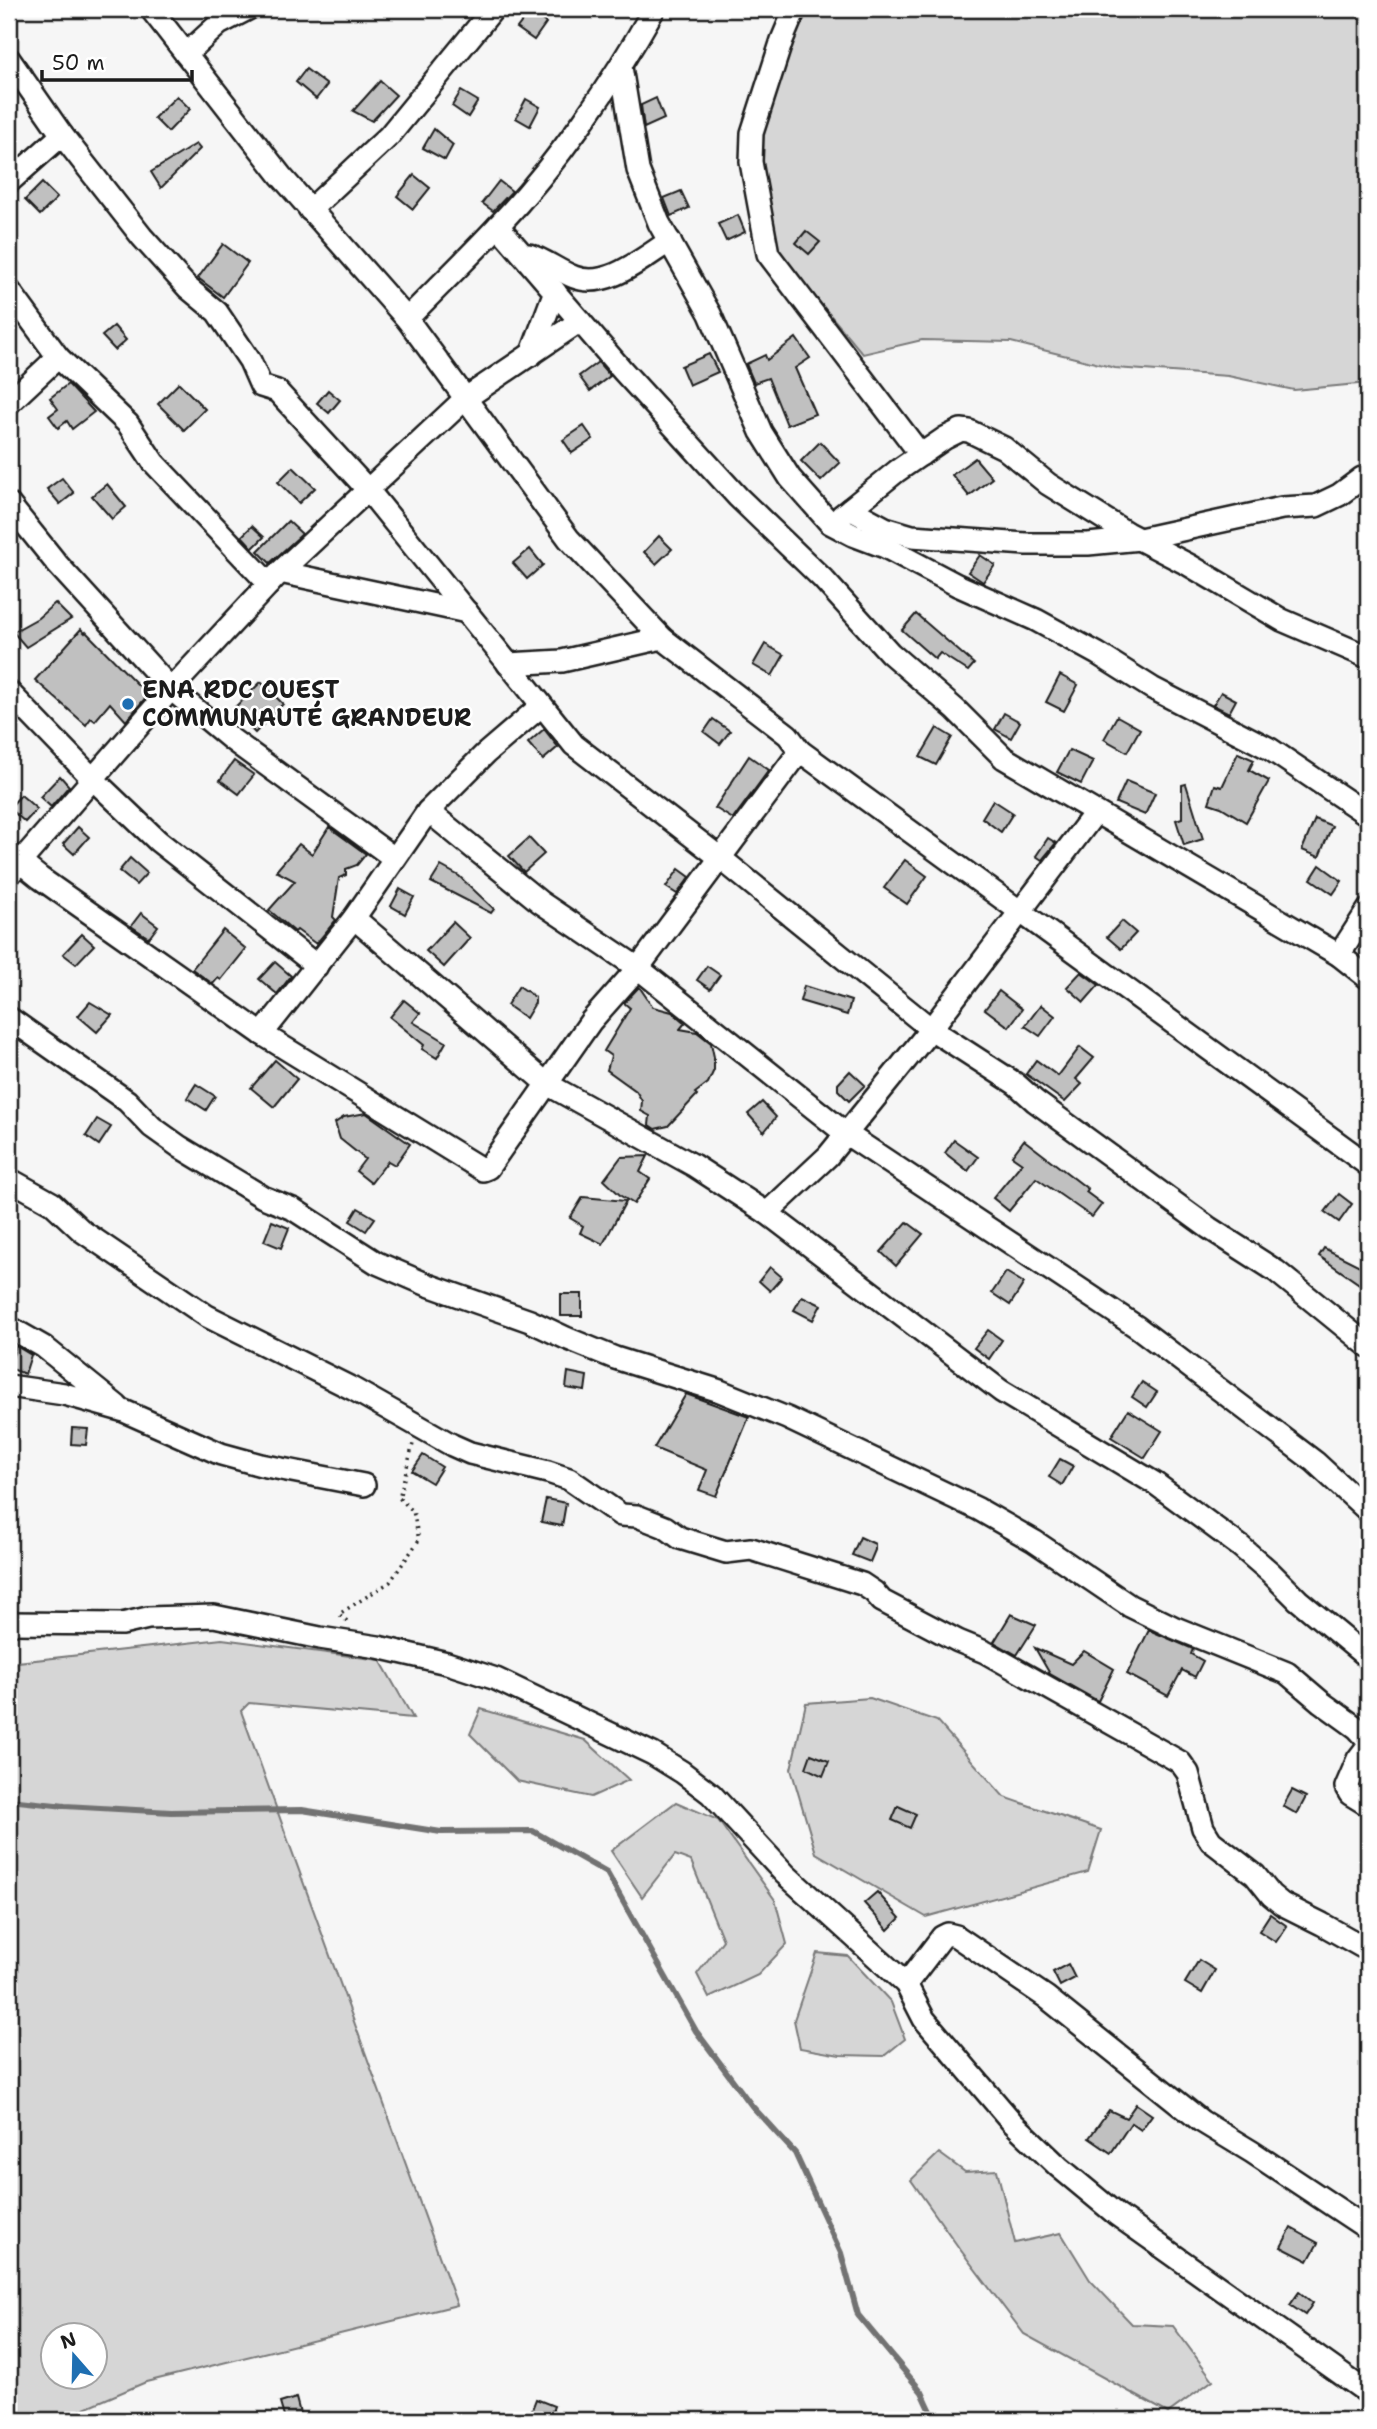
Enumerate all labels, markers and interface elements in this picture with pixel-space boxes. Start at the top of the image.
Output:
scale bar [42,38,192,82]
text: 50 m [52,49,105,77]
place label: ENA RDC OUEST COMMUNAUTÉ GRANDEUR [142,674,472,734]
marker: ENA RDC OUEST COMMUNAUTÉ GRANDEUR [120,696,136,712]
north arrow [38,2320,108,2390]
text: N [57,2326,80,2355]

